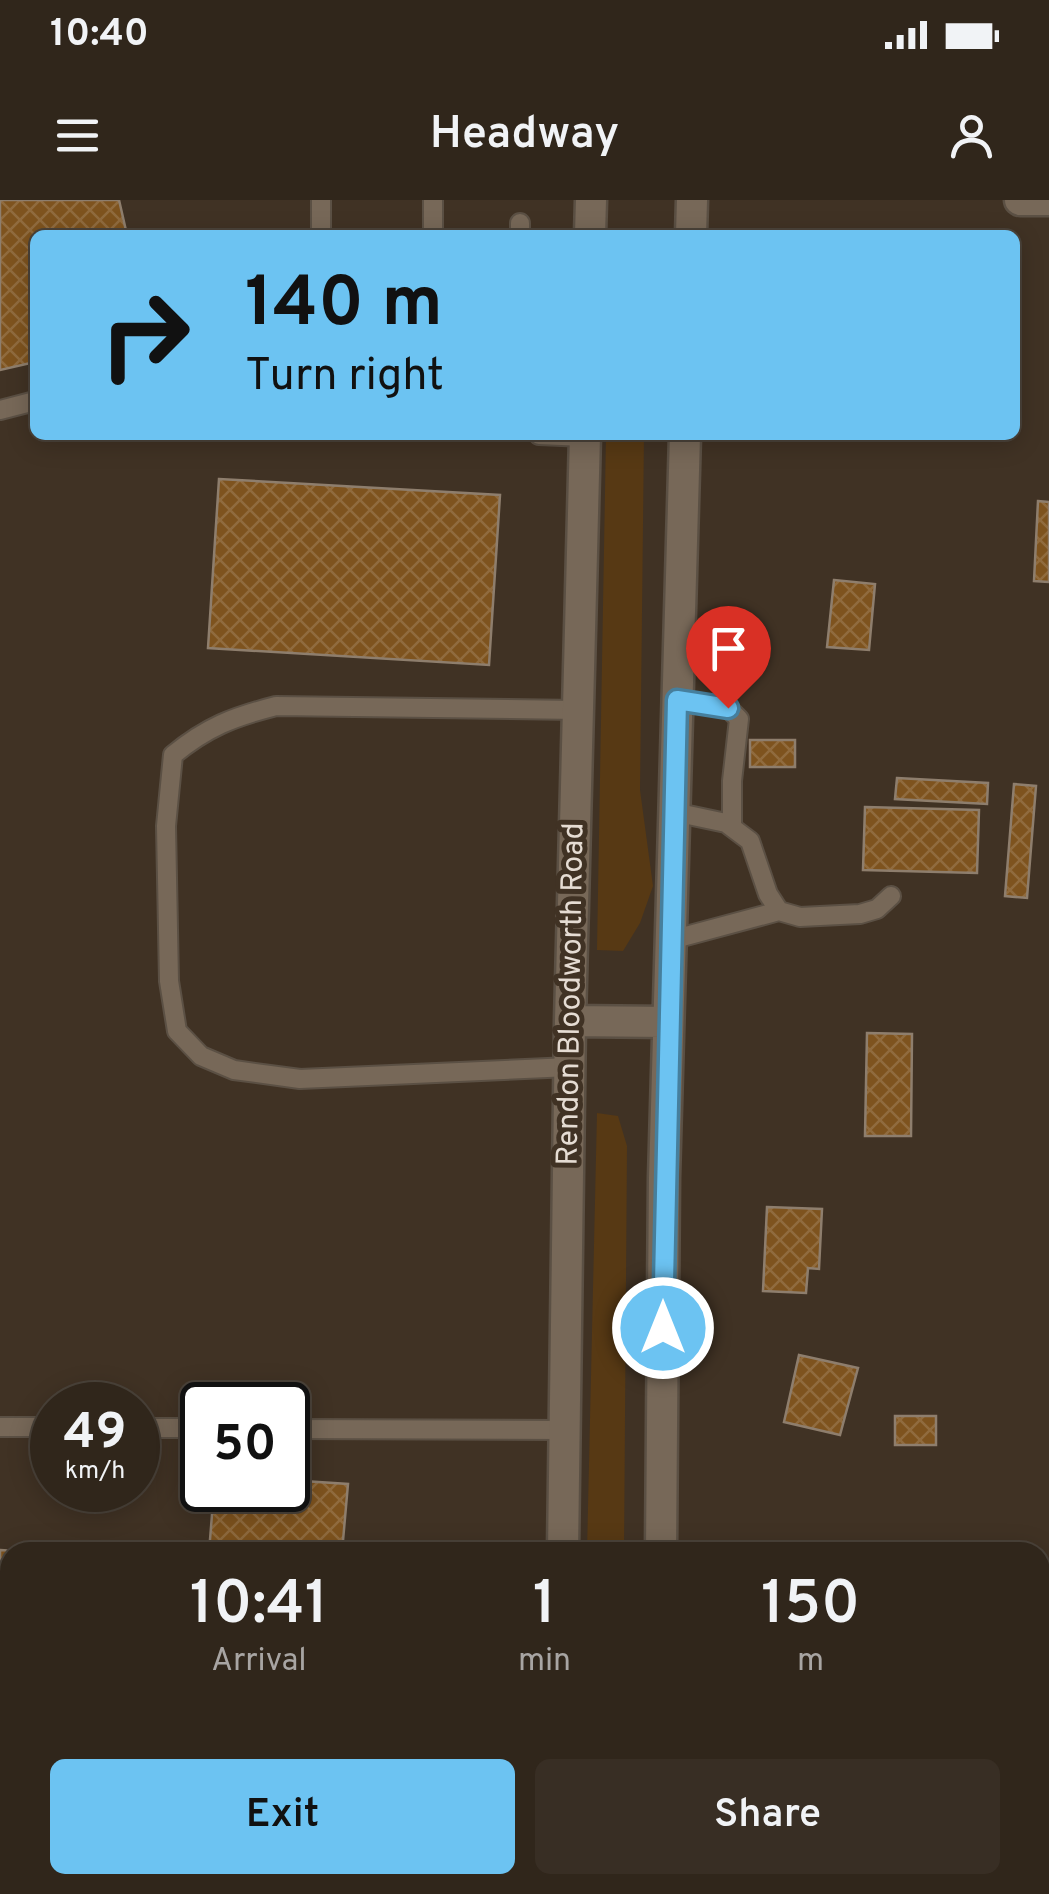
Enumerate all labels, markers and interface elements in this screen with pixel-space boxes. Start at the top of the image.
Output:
text: 10:40 [50,11,149,60]
text: Headway [430,107,619,164]
icon: menu [50,108,105,163]
icon: person [944,108,999,163]
text: 140 m [245,262,443,351]
icon: right [80,270,210,400]
text: Turn right [245,349,444,406]
pin [686,606,771,709]
icon: arrive [701,621,756,676]
street label: Rendon Bloodworth Road [551,822,593,1166]
position arrow [611,1276,715,1380]
speed limit sign: 50 [180,1382,310,1512]
text: 49 [64,1403,126,1466]
text: km/h [65,1456,125,1488]
text: 10:41 [190,1569,328,1645]
text: 1 [533,1569,556,1645]
text: 150 [761,1569,860,1645]
text: Arrival [211,1642,307,1682]
text: min [518,1642,571,1682]
text: m [797,1642,824,1682]
button: Exit [50,1759,515,1874]
button: Share [535,1759,1000,1874]

